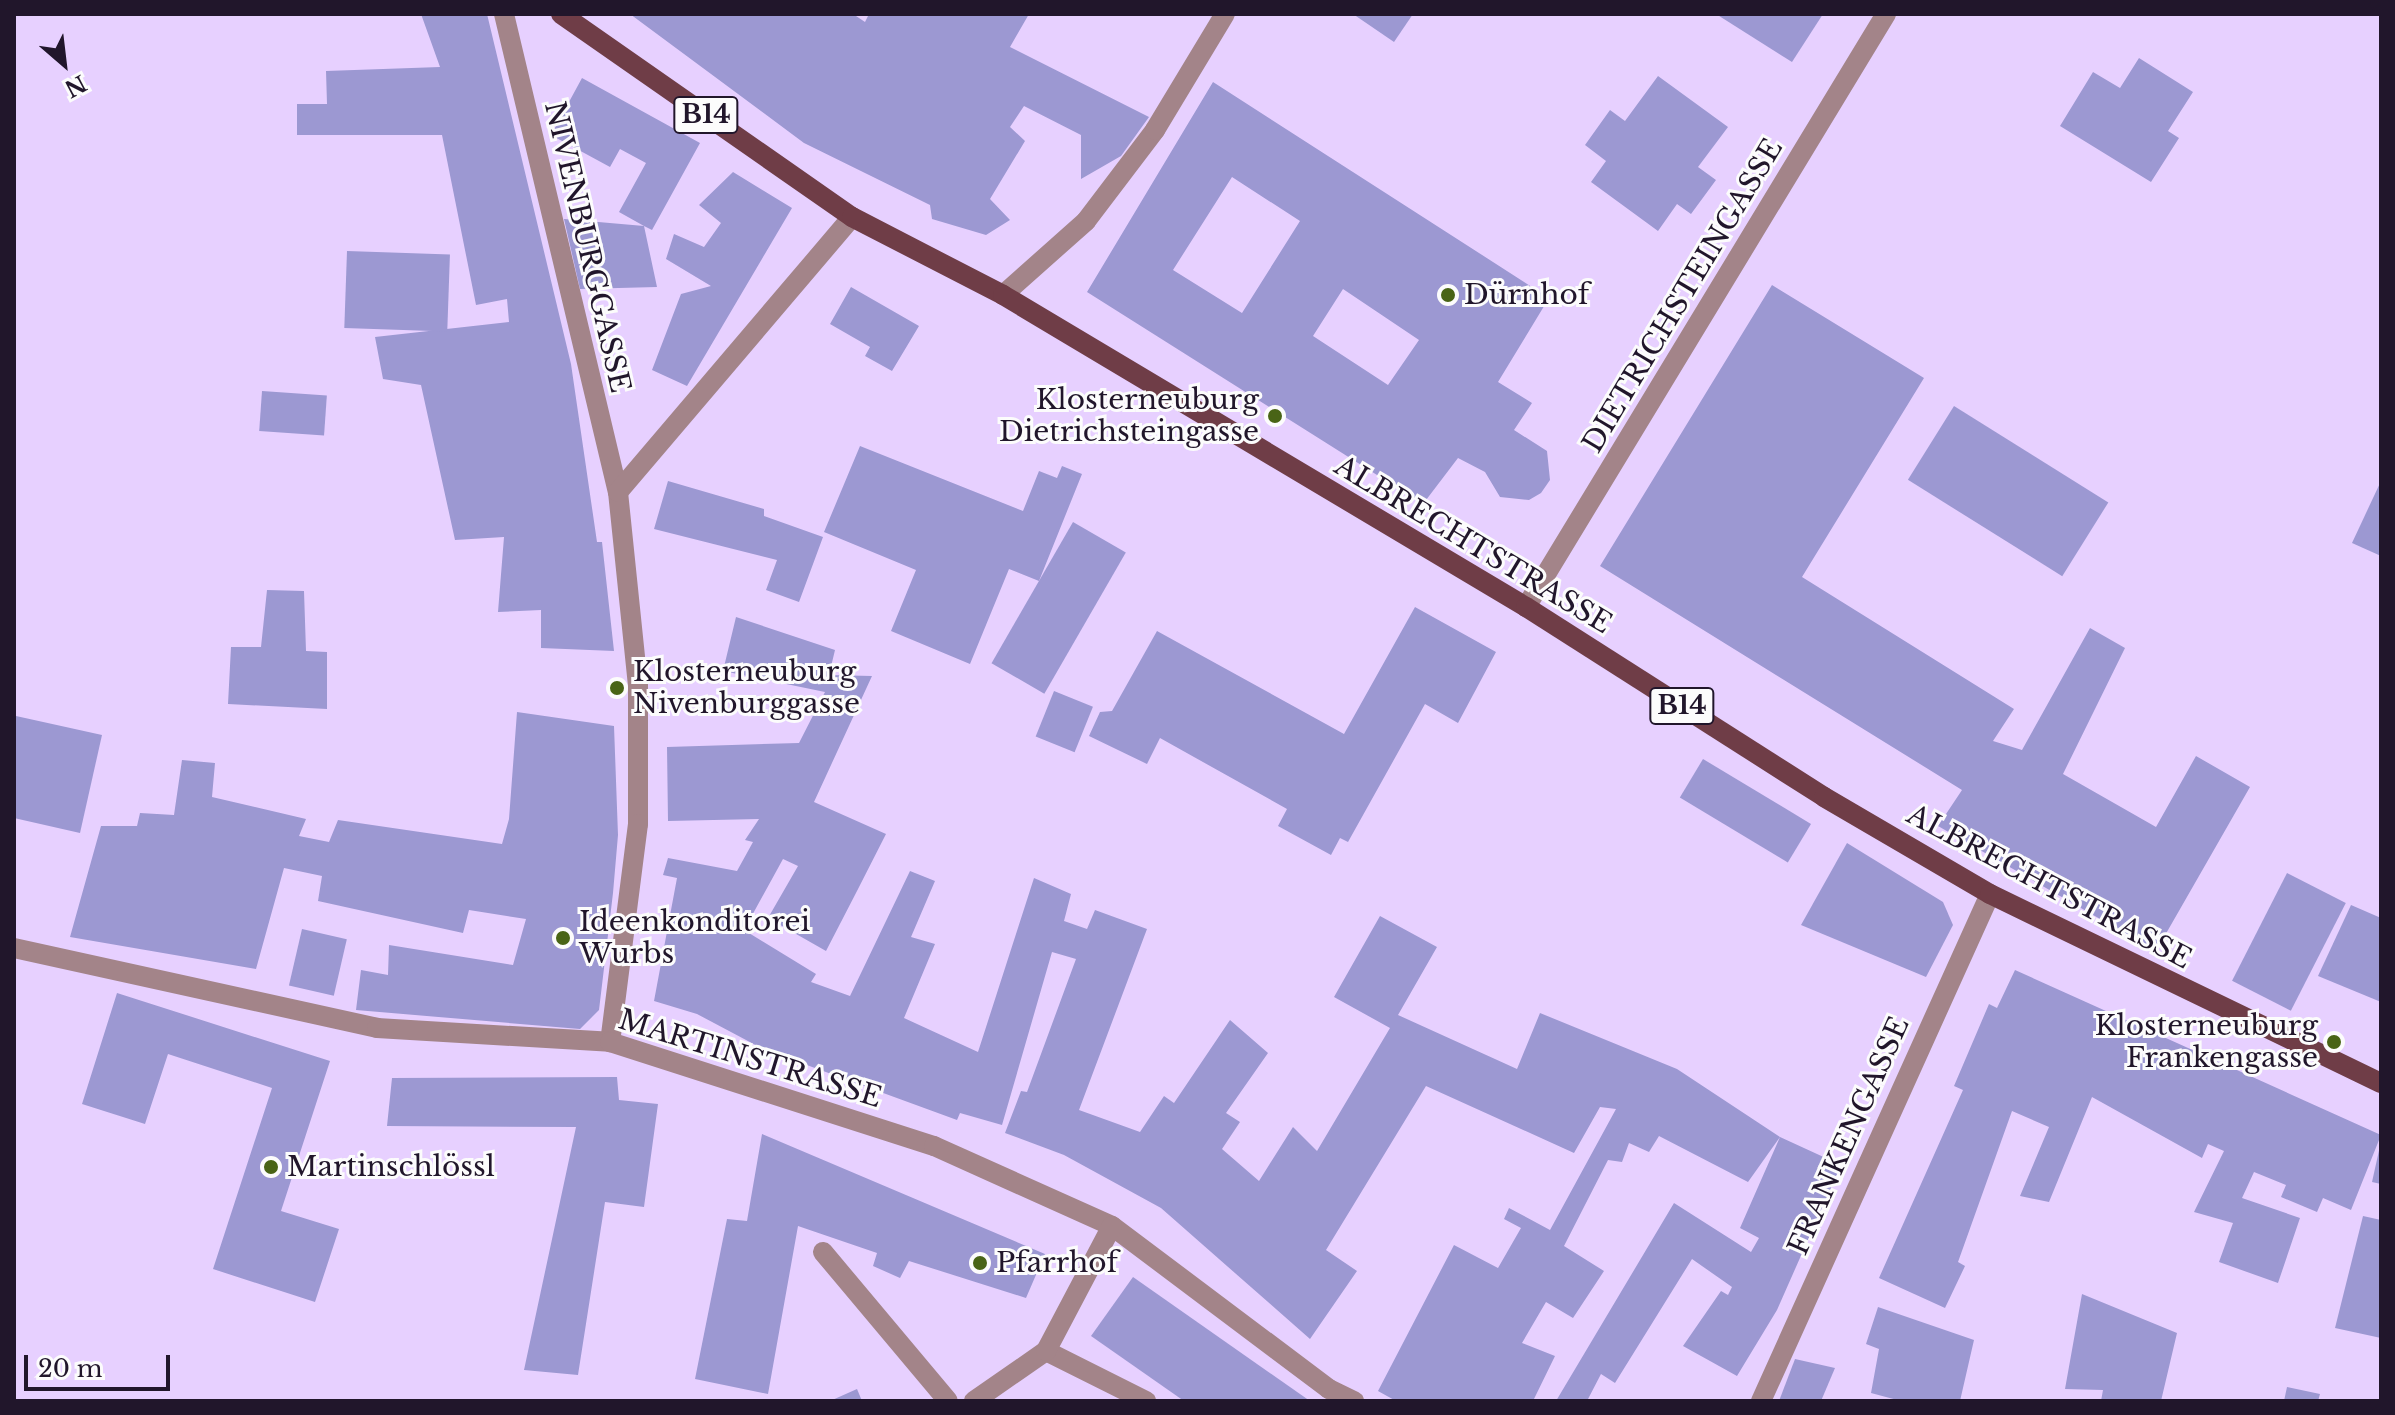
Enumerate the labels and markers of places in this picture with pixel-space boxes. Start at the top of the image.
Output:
place label: Dürnhof [1464,278,1589,312]
marker: Dürnhof [1439,286,1457,304]
place label: Klosterneuburg Dietrichsteingasse [999,383,1259,449]
marker: Klosterneuburg Dietrichsteingasse [1266,407,1284,425]
place label: Klosterneuburg Nivenburggasse [633,655,860,721]
marker: Klosterneuburg Nivenburggasse [608,679,626,697]
place label: Ideenkonditorei Wurbs [579,905,810,971]
marker: Ideenkonditorei Wurbs [554,929,572,947]
place label: Klosterneuburg Frankengasse [2095,1009,2318,1075]
marker: Klosterneuburg Frankengasse [2325,1033,2343,1051]
place label: Martinschlössl [287,1150,495,1184]
marker: Martinschlössl [262,1158,280,1176]
place label: Pfarrhof [996,1246,1118,1280]
marker: Pfarrhof [971,1254,989,1272]

